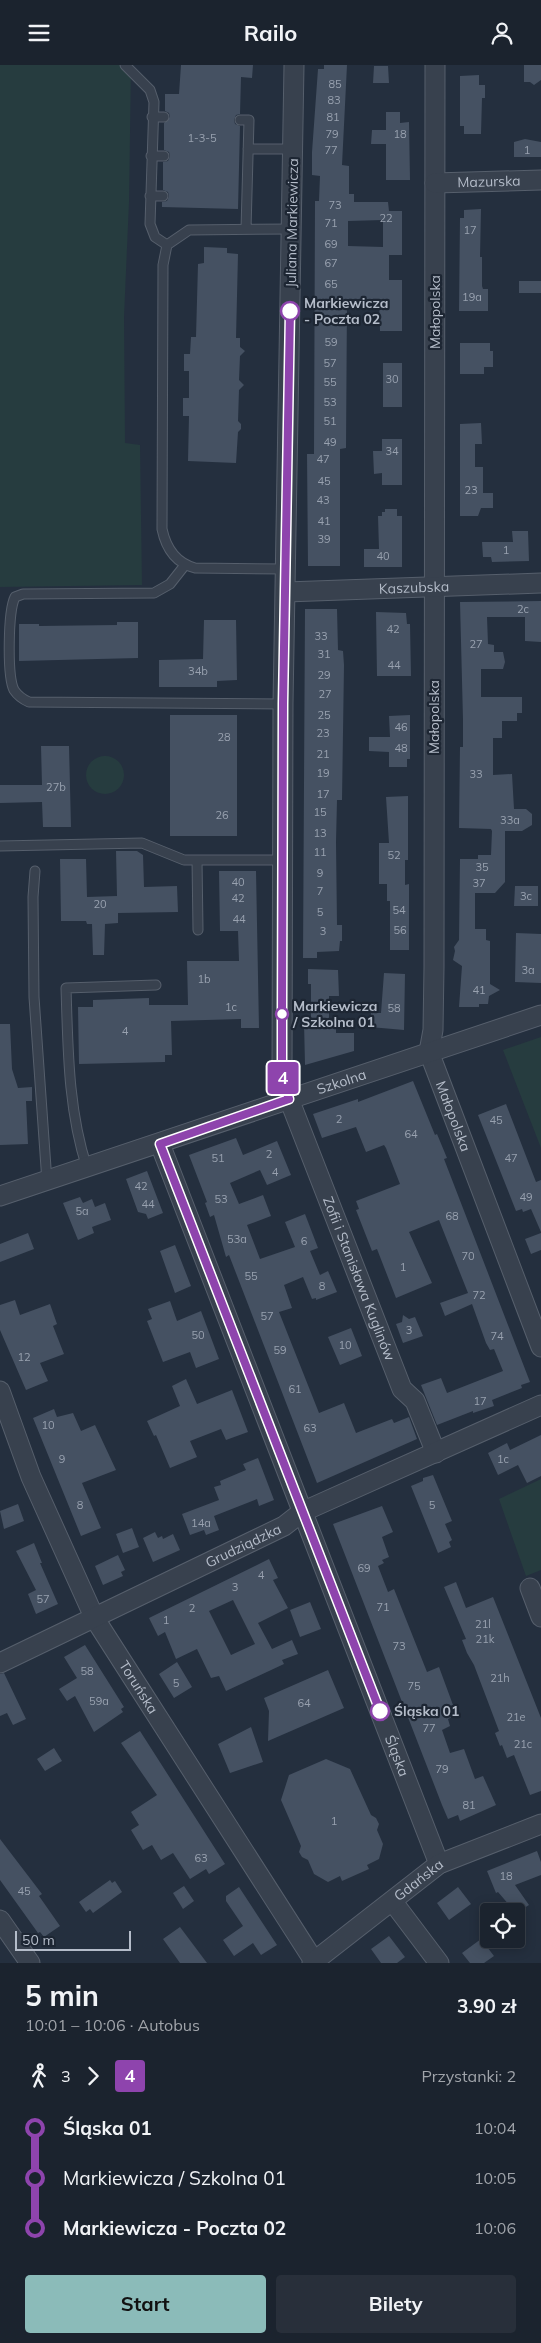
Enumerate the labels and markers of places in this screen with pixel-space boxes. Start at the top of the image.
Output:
place label: Markiewicza - Poczta 02 [304,294,388,328]
marker: Markiewicza - Poczta 02 [280,301,300,321]
place label: Markiewicza / Szkolna 01 [292,997,377,1031]
marker: Markiewicza / Szkolna 01 [275,1007,289,1021]
marker: Śląska 01 [370,1701,390,1721]
place label: Śląska 01 [394,1702,459,1720]

